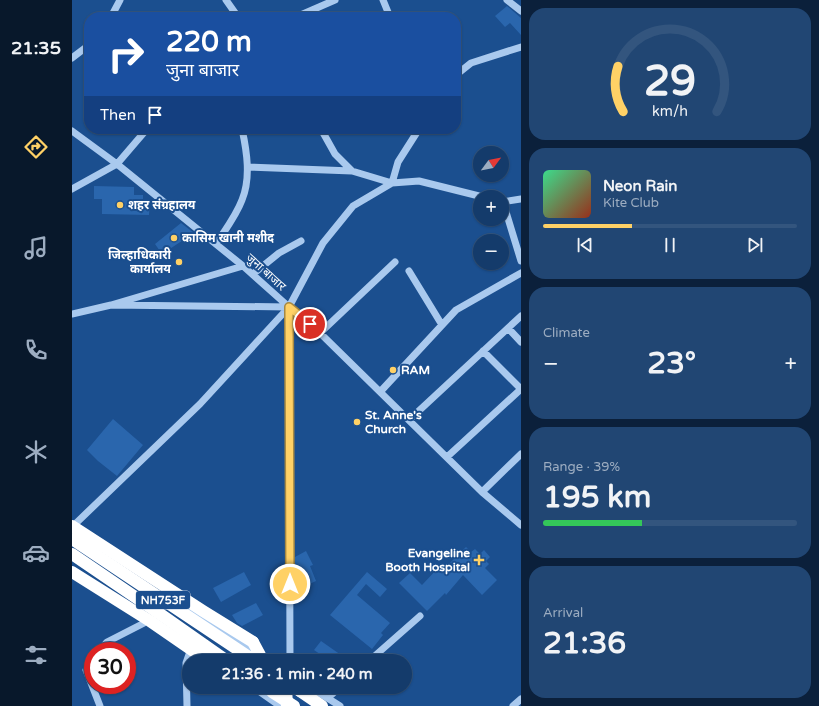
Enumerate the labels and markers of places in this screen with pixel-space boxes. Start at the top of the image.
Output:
place label: शहर संग्रहालय [128,198,196,212]
marker: शहर संग्रहालय [115,200,125,210]
place label: कासिम खानी मशीद [182,230,274,245]
marker: कासिम खानी मशीद [169,233,179,243]
place label: जिल्हाधिकारी कार्यालय [108,247,171,276]
marker: जिल्हाधिकारी कार्यालय [174,257,184,267]
pin [293,307,327,341]
place label: RAM [401,363,430,377]
marker: RAM [388,365,398,375]
place label: St. Anne's Church [365,408,422,436]
marker: St. Anne's Church [352,417,362,427]
place label: Evangeline Booth Hospital [385,546,470,575]
marker: Evangeline Booth Hospital [473,554,485,566]

